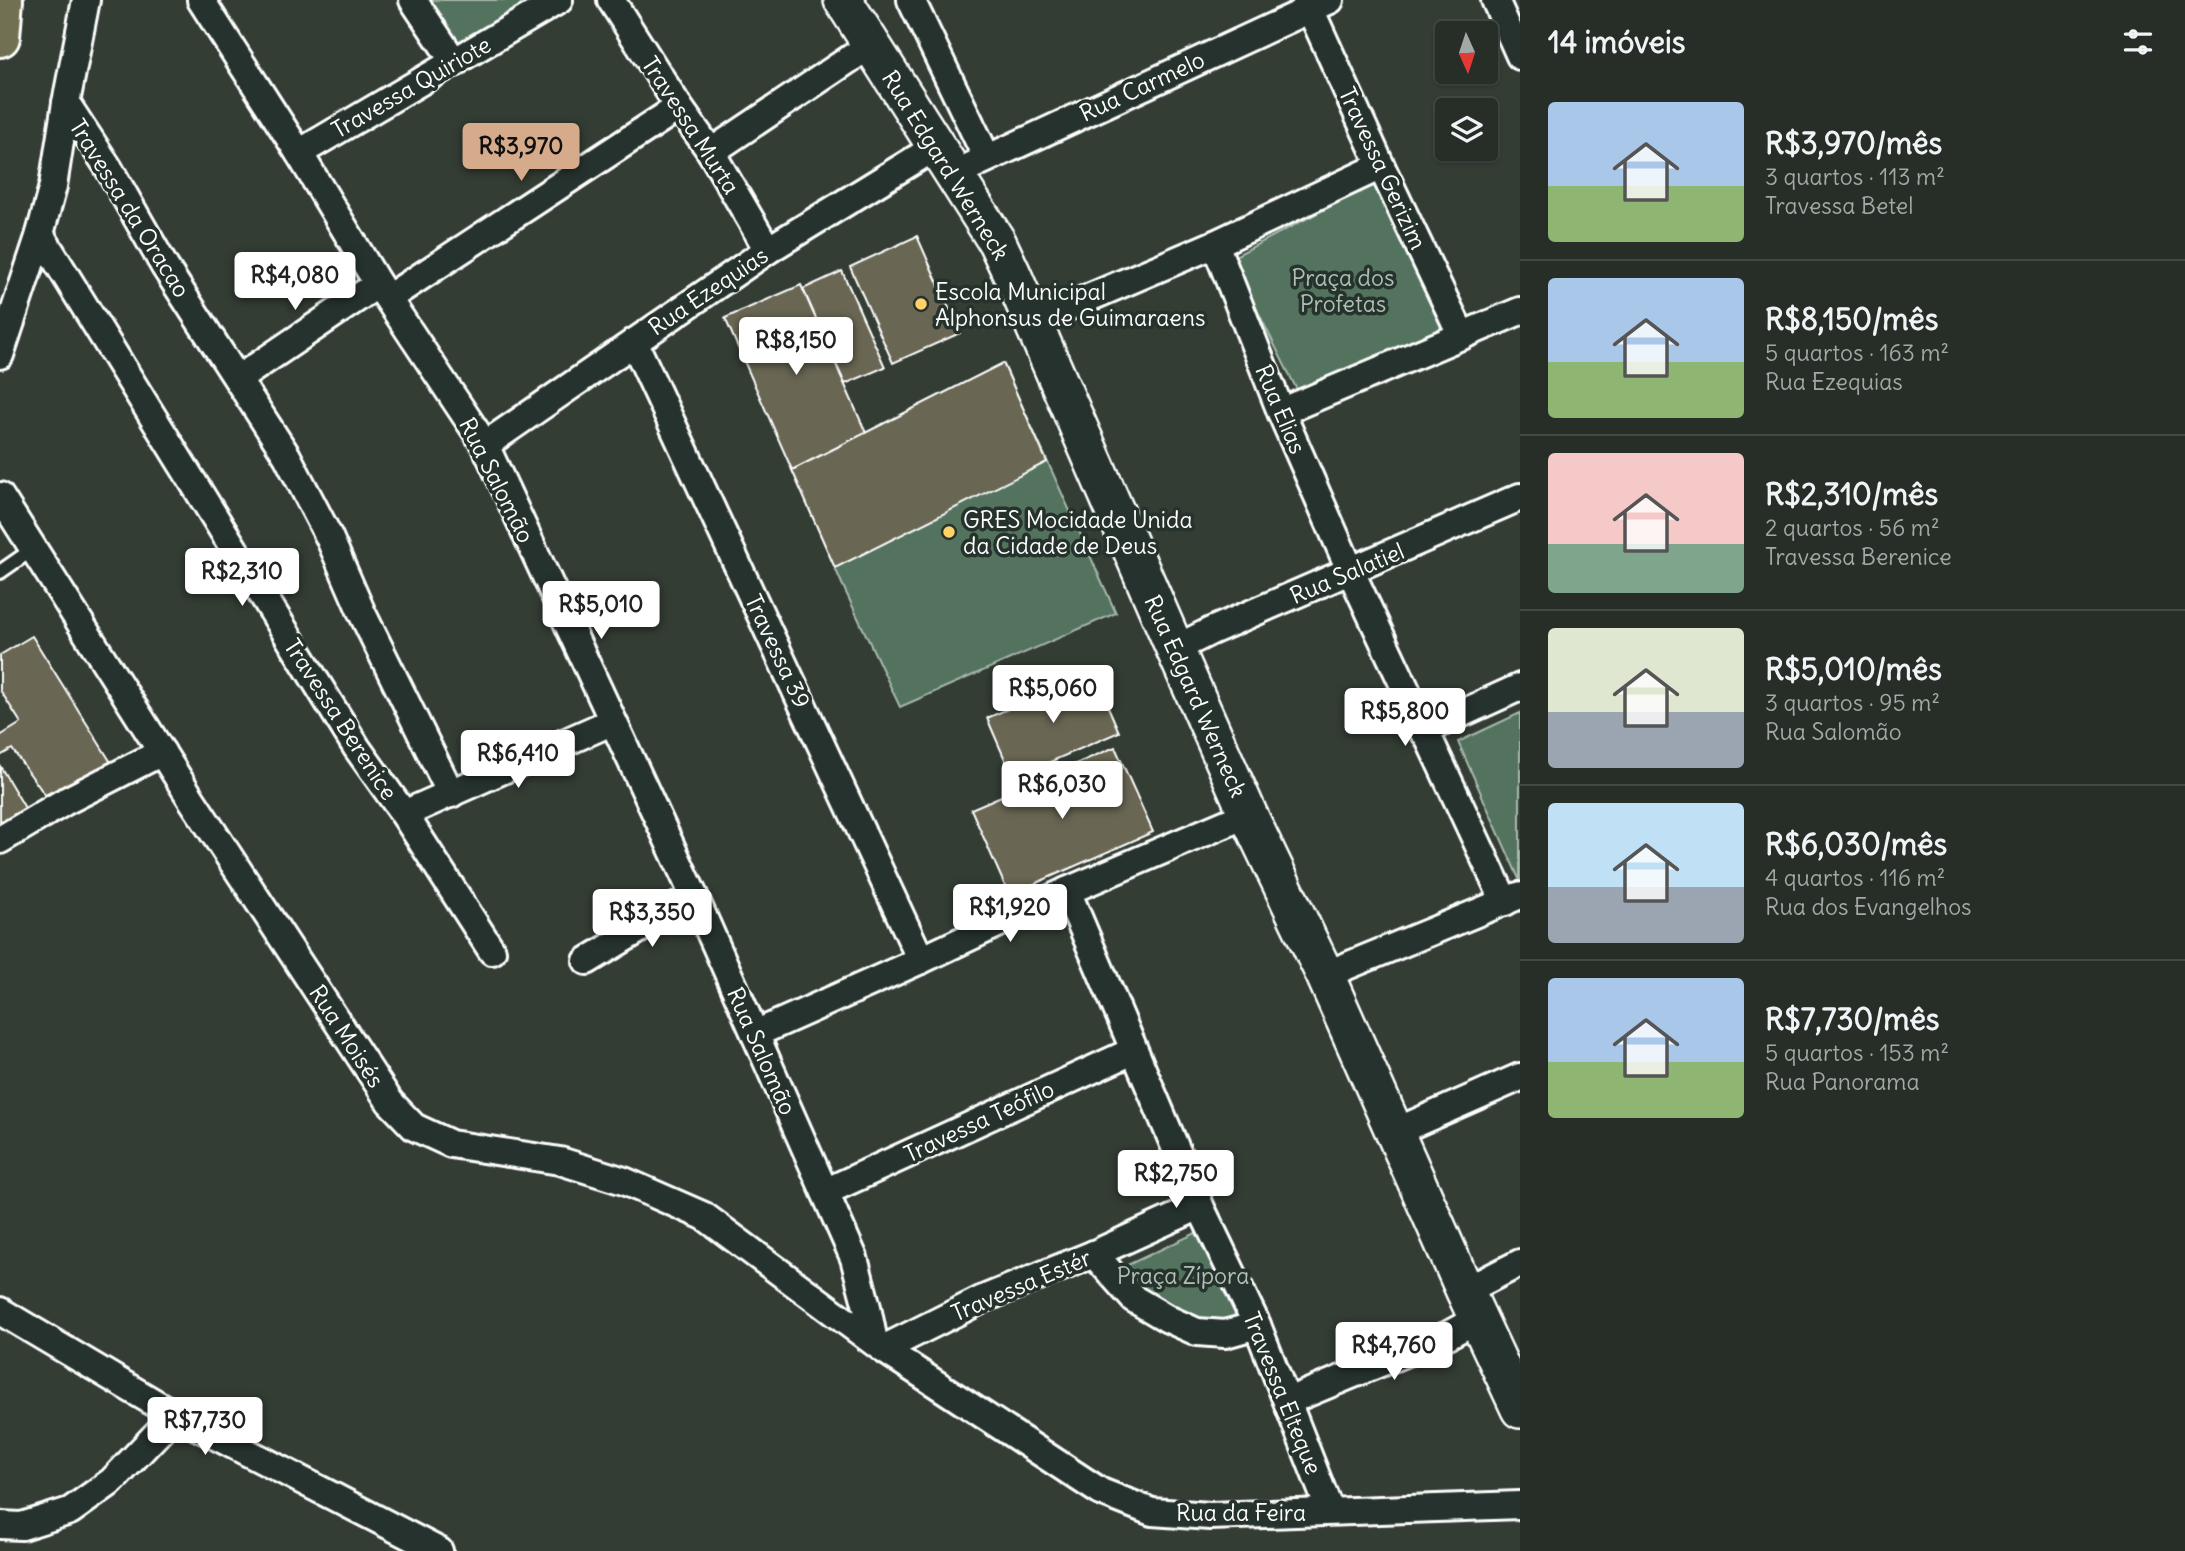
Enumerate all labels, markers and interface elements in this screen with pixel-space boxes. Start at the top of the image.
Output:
north arrow [1435,21,1498,84]
map controls [1435,21,1498,161]
text: 14 imóveis [1548,23,1685,61]
icon: filters [2119,23,2157,61]
street label: Travessa Quiriote [326,30,496,144]
street label: Rua Carmelo [1075,44,1209,128]
street label: Travessa Murta [636,51,746,199]
street label: Rua Edgard Werneck [876,65,1016,265]
street label: Travessa Gerizim [1333,82,1433,254]
button: layers [1435,98,1498,161]
street label: Travessa da Oracao [63,113,197,303]
pin: R$3,970 [456,124,586,183]
text: R$3,970/mês [1765,124,1942,162]
icon: home [1604,130,1688,214]
text: R$3,970 [479,131,563,160]
text: 3 quartos · 113 m² [1765,162,1945,191]
text: Travessa Betel [1765,191,1913,220]
street label: Rua Ezequias [643,240,773,342]
pin: R$4,080 [230,252,360,312]
text: R$4,080 [250,260,340,289]
park label: Praça dos Profetas [1291,263,1395,318]
place label: Escola Municipal Alphonsus de Guimaraens [935,277,1205,332]
marker: Escola Municipal Alphonsus de Guimaraens [913,296,929,312]
text: R$8,150/mês [1765,300,1938,338]
icon: home [1604,306,1688,390]
pin: R$8,150 [731,318,861,377]
text: R$8,150 [755,325,837,354]
text: 5 quartos · 163 m² [1765,338,1949,367]
street label: Rua Elias [1249,360,1313,458]
text: Rua Ezequias [1765,367,1903,396]
street label: Rua Salomão [453,413,541,547]
text: R$2,310/mês [1765,475,1938,513]
icon: home [1604,481,1688,565]
place label: GRES Mocidade Unida da Cidade de Deus [963,505,1193,560]
text: 2 quartos · 56 m² [1765,513,1940,542]
marker: GRES Mocidade Unida da Cidade de Deus [941,524,957,540]
street label: Rua Salatiel [1286,536,1408,610]
text: Travessa Berenice [1765,542,1952,571]
pin: R$2,310 [177,548,307,608]
text: R$2,310 [201,556,283,585]
pin: R$5,010 [536,582,666,641]
text: R$5,010 [559,589,643,618]
street label: Travessa 39 [739,590,817,712]
street label: Rua Edgard Werneck [1138,590,1254,802]
street label: Travessa Berenice [278,633,404,805]
text: R$5,010/mês [1765,650,1942,688]
icon: home [1604,656,1688,740]
pin: R$5,060 [988,666,1118,725]
text: R$5,060 [1009,673,1097,702]
pin: R$5,800 [1340,688,1470,748]
text: 3 quartos · 95 m² [1765,688,1940,717]
text: R$5,800 [1361,696,1449,725]
text: Rua Salomão [1765,717,1902,746]
pin: R$6,410 [453,730,583,790]
text: R$6,410 [477,738,559,767]
pin: R$6,030 [997,762,1127,821]
text: R$6,030 [1018,769,1106,798]
text: R$6,030/mês [1765,825,1947,863]
icon: home [1604,831,1688,915]
text: 4 quartos · 116 m² [1765,863,1945,892]
pin: R$1,920 [945,884,1075,944]
pin: R$3,350 [587,890,717,949]
text: R$1,920 [969,892,1051,921]
text: Rua dos Evangelhos [1765,892,1972,921]
text: R$3,350 [609,897,695,926]
street label: Rua Moisés [303,979,391,1093]
street label: Rua Salomão [721,983,803,1119]
text: R$7,730/mês [1765,1000,1939,1038]
icon: home [1604,1006,1688,1090]
text: 5 quartos · 153 m² [1765,1038,1949,1067]
text: Rua Panorama [1765,1067,1920,1096]
street label: Travessa Teófilo [899,1074,1059,1168]
pin: R$2,750 [1111,1150,1241,1210]
text: R$2,750 [1134,1158,1218,1187]
street label: Travessa Estér [947,1242,1096,1327]
park label: Praça Zípora [1117,1261,1249,1290]
street label: Travessa Elteque [1237,1307,1329,1479]
pin: R$4,760 [1329,1322,1459,1382]
text: R$4,760 [1352,1330,1436,1359]
pin: R$7,730 [140,1398,270,1457]
text: R$7,730 [164,1405,246,1434]
street label: Rua da Feira [1176,1498,1306,1527]

